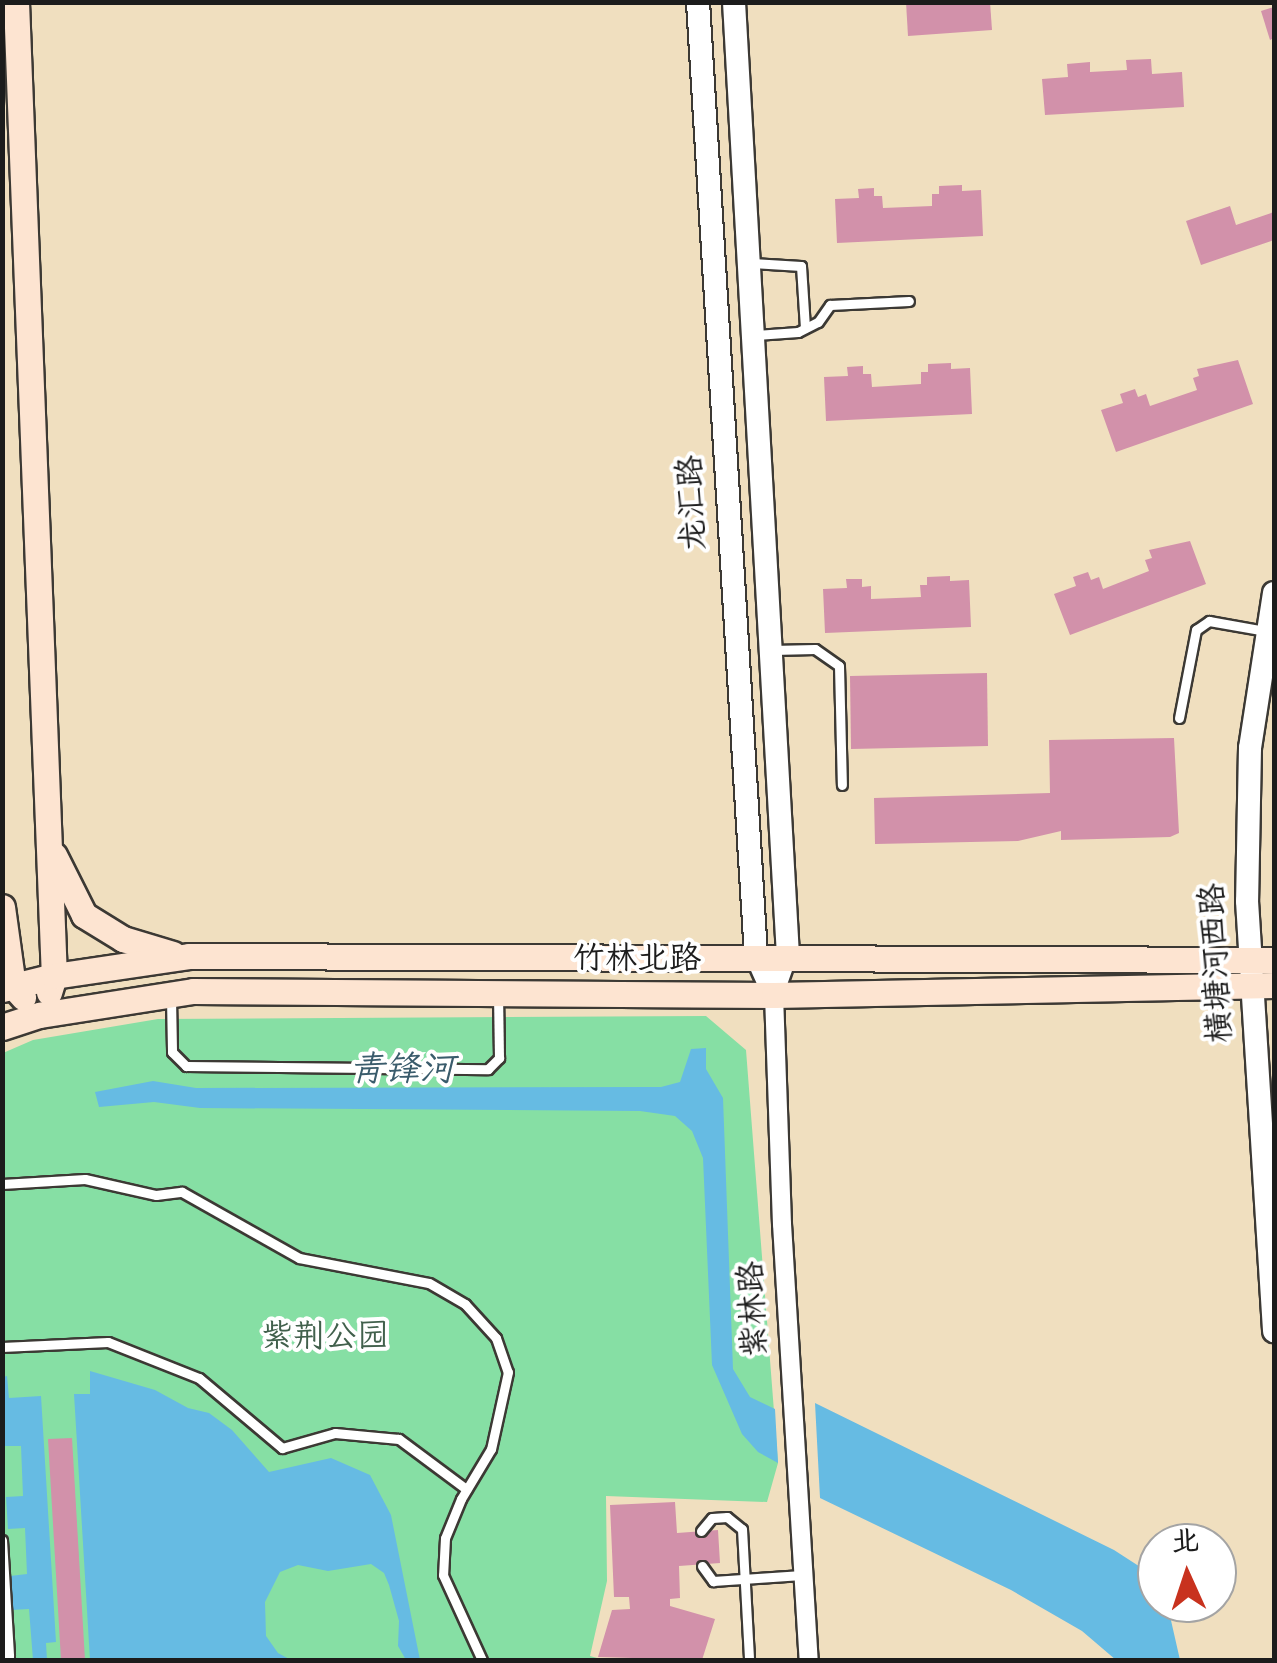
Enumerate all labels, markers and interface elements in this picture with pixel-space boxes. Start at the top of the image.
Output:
street label: 龙汇路 [674,454,718,552]
street label: 横塘河西路 [1197,882,1243,1044]
street label: 竹林北路 [573,943,701,981]
water label: 青锋河 [350,1052,454,1094]
street label: 紫林路 [735,1260,779,1358]
park label: 紫荆公园 [261,1321,389,1359]
north arrow [1137,1523,1237,1623]
text: 北 [1170,1524,1201,1566]

